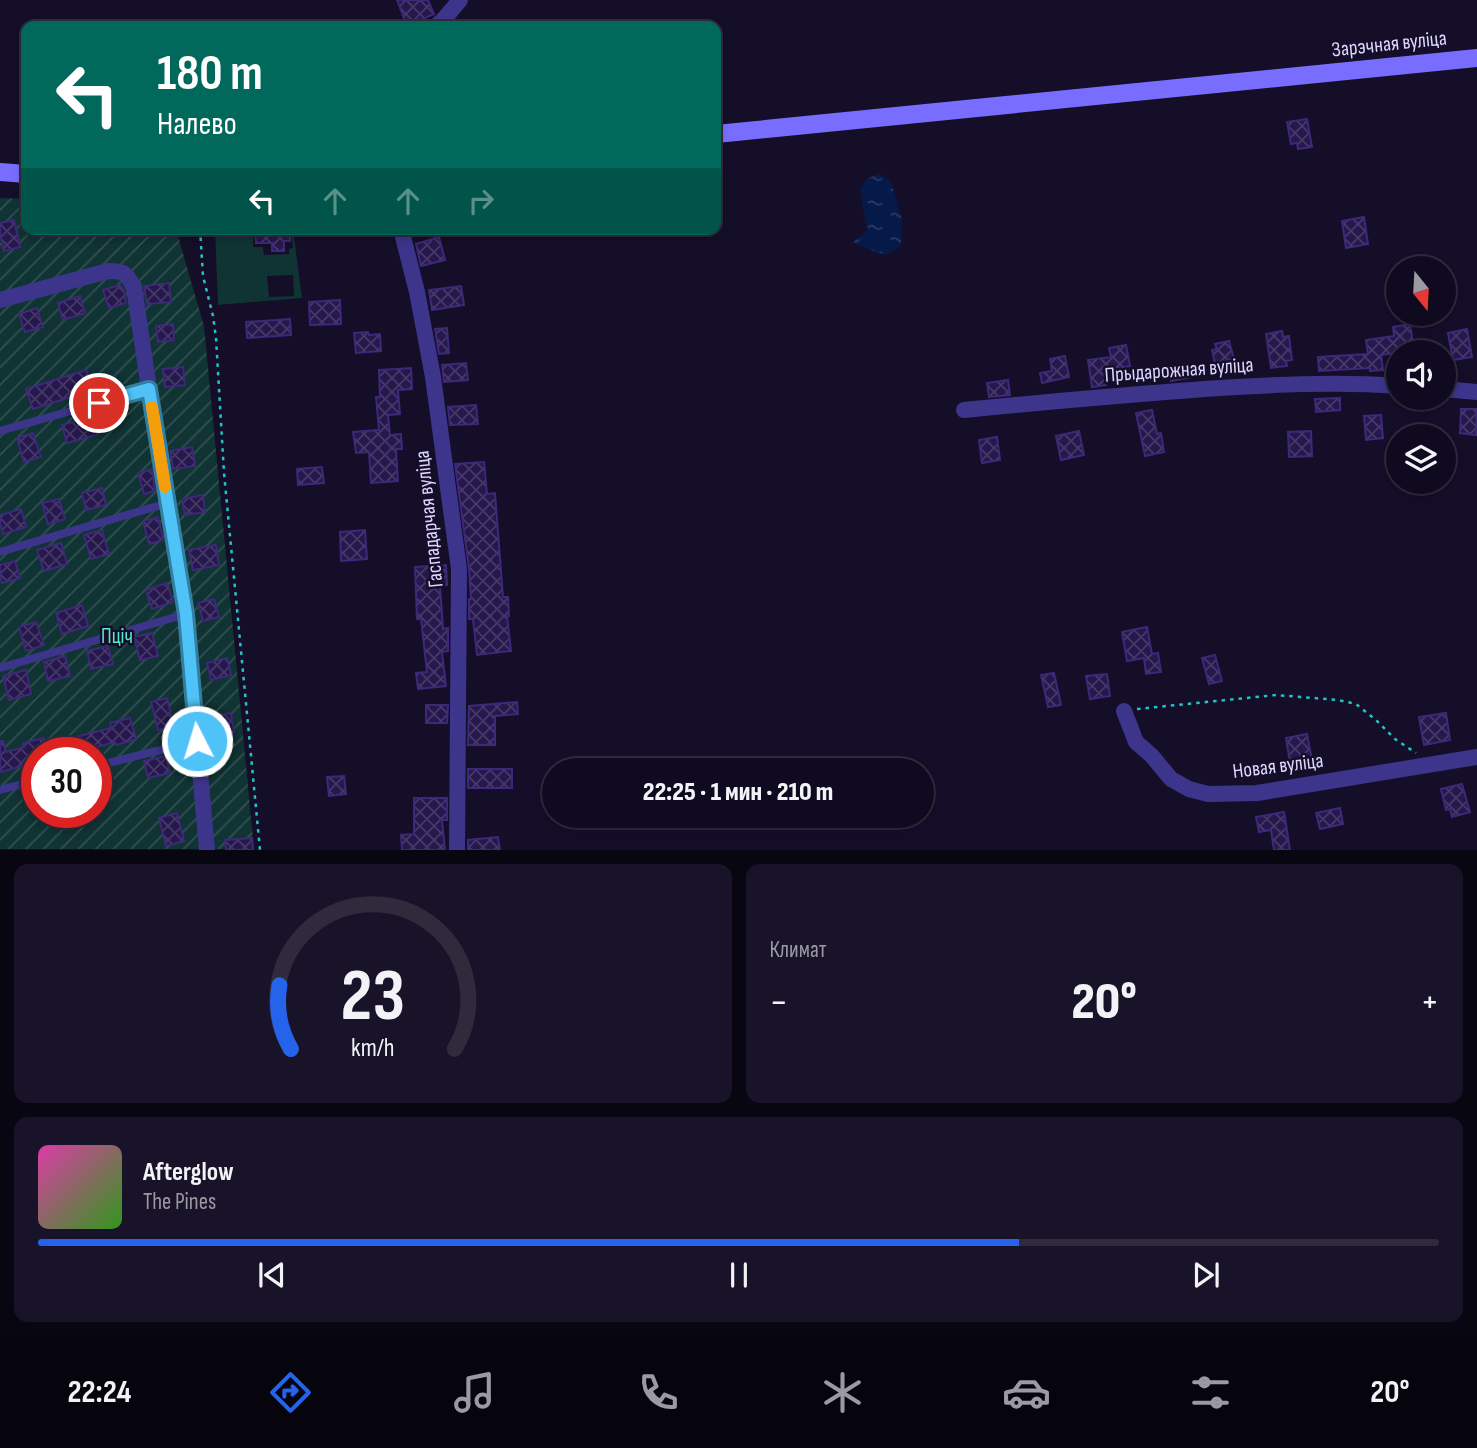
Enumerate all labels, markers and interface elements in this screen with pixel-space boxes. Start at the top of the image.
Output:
street label: Зарэчная вуліца [1330,26,1448,62]
text: 180 m [157,45,263,104]
icon: left [42,49,133,140]
text: Налево [157,105,237,144]
icon: left [243,182,281,220]
icon: ahead [316,182,354,220]
icon: ahead [389,182,427,220]
icon: right [462,182,500,220]
north arrow [1386,256,1456,326]
map controls [1386,256,1456,494]
button: sound [1386,340,1456,410]
street label: Прыдарожная вуліца [1104,352,1254,388]
pin [69,373,129,433]
icon: arrive [80,384,118,422]
button: layers [1386,424,1456,494]
street label: Гаспадарчая вуліца [409,449,449,589]
park label: Пціч [101,624,133,649]
position arrow [160,704,234,778]
speed limit sign: 30 [21,737,112,828]
street label: Новая вуліца [1231,748,1325,784]
text: 22:25 · 1 мин · 210 m [643,777,833,808]
text: Климат [770,936,827,964]
text: 23 [340,954,405,1042]
text: 20° [1072,971,1137,1034]
text: − [770,980,788,1025]
text: + [1420,980,1439,1025]
text: km/h [351,1033,394,1064]
text: Afterglow [143,1157,234,1188]
text: The Pines [143,1188,216,1216]
icon: previous [253,1256,291,1294]
icon: pause [720,1256,758,1294]
icon: next [1187,1256,1225,1294]
icon: directions [266,1368,315,1417]
icon: music [450,1368,499,1417]
icon: phone [634,1368,683,1417]
icon: climate [818,1368,867,1417]
icon: car [1002,1368,1051,1417]
icon: filters [1186,1368,1235,1417]
text: 22:24 [67,1373,131,1412]
text: 20° [1370,1373,1410,1412]

